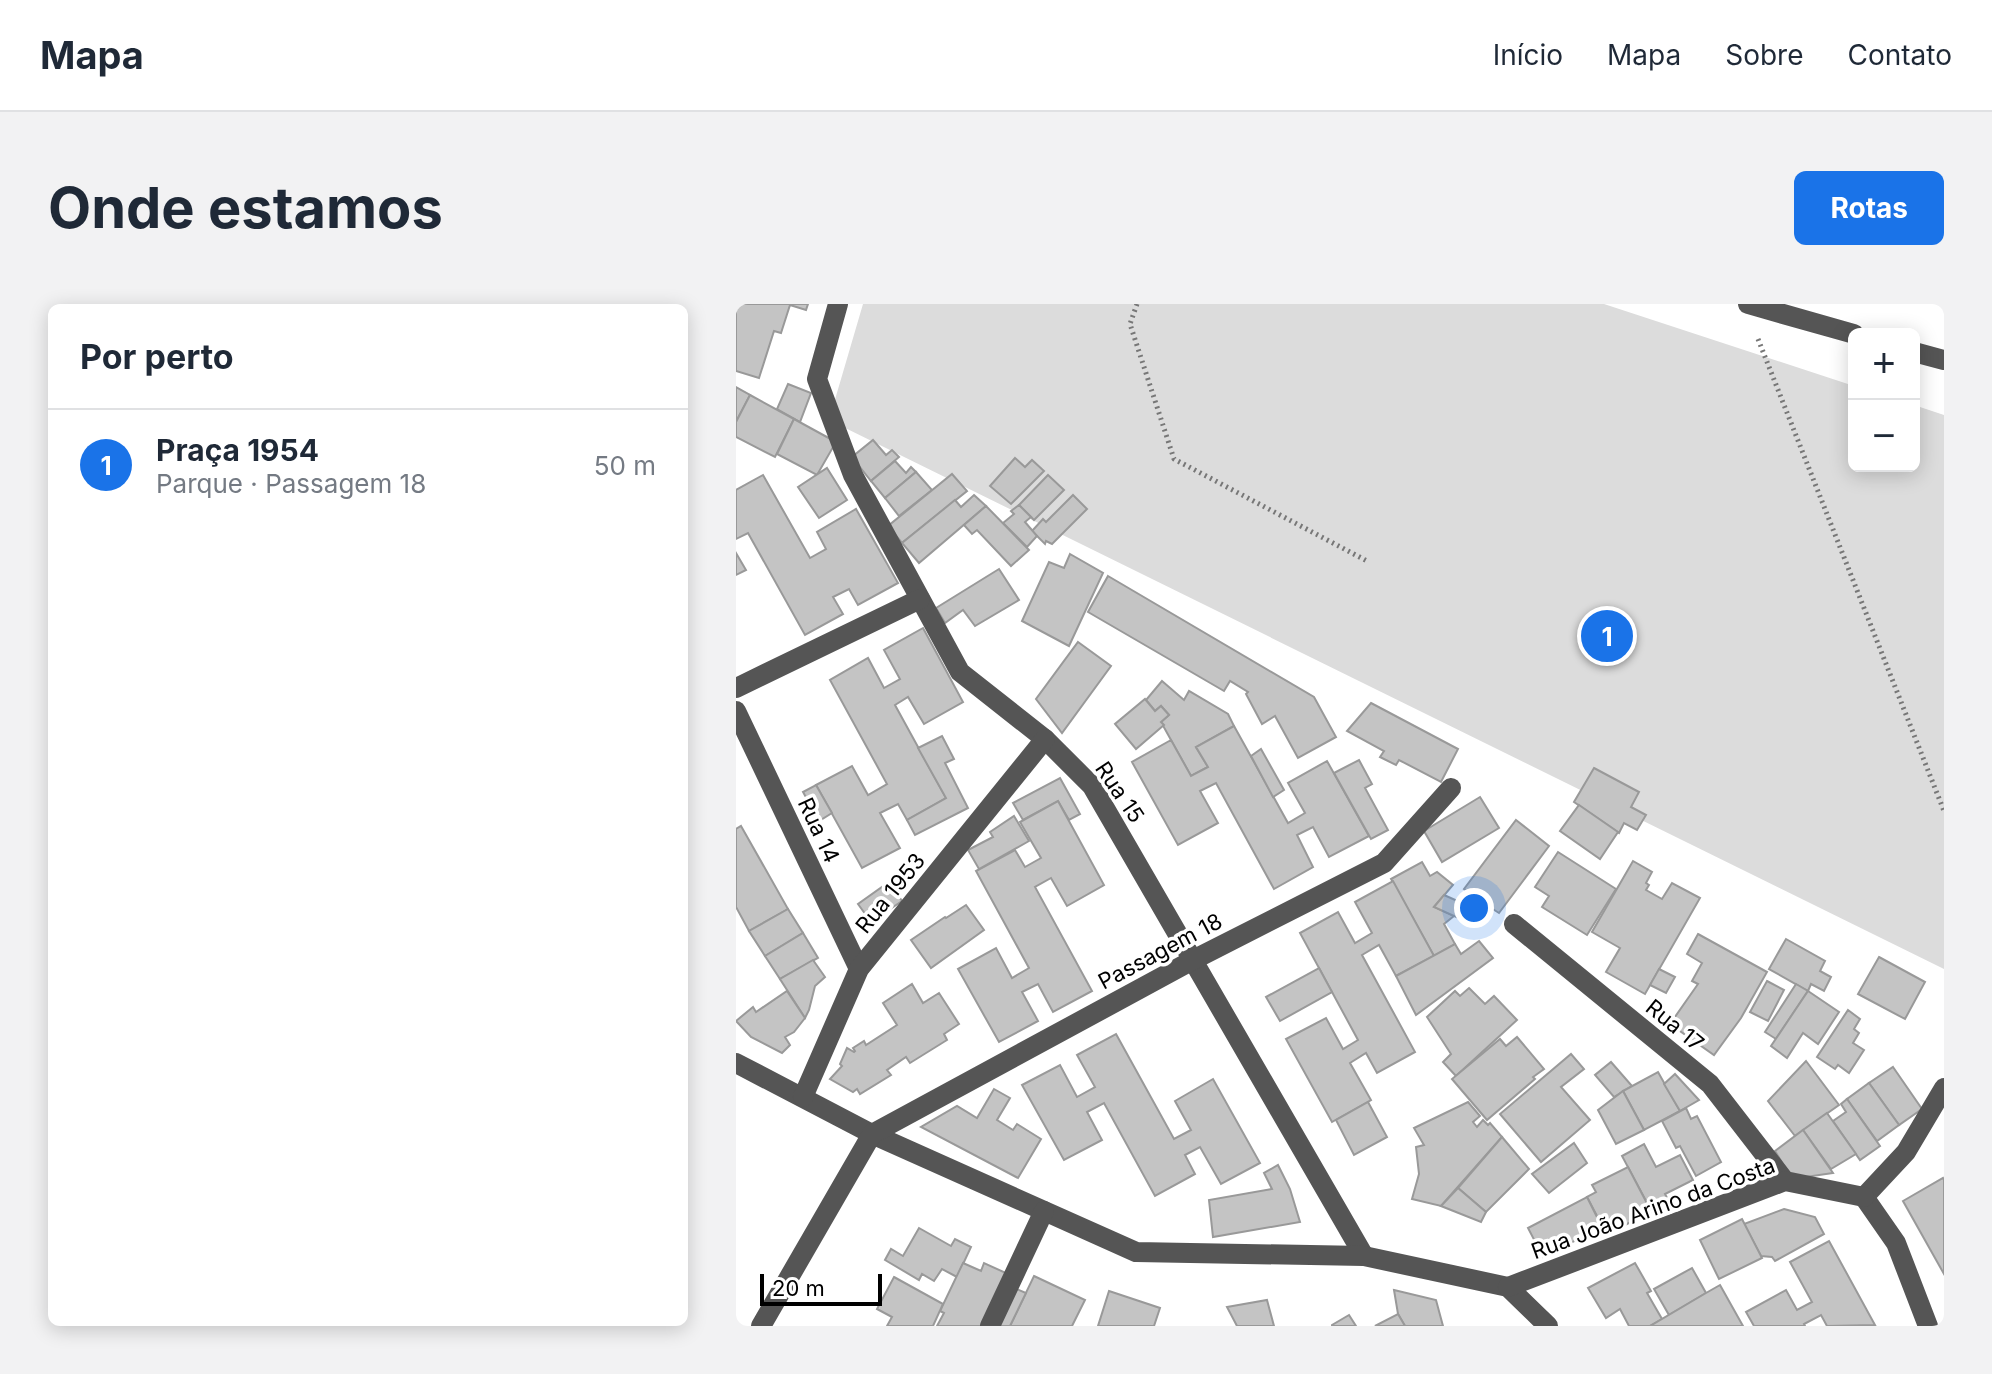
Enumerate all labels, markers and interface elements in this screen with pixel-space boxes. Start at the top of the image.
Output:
text: Mapa [40,32,144,78]
text: Início [1493,38,1563,72]
text: Mapa [1607,38,1681,72]
text: Sobre [1725,38,1804,72]
text: Contato [1848,38,1952,72]
button: Rotas [1794,171,1944,245]
text: Onde estamos [48,174,443,242]
map controls [1848,328,1920,472]
button: + [1848,328,1920,400]
text: Por perto [80,336,234,377]
button: − [1848,400,1920,472]
text: Praça 1954 [156,432,319,468]
text: 1 [100,450,112,481]
text: 50 m [594,450,656,481]
text: Parque · Passagem 18 [156,468,426,499]
pin: 1 [1581,606,1633,666]
street label: Rua 15 [1090,757,1150,827]
street label: Rua 14 [793,793,845,867]
street label: Rua 1953 [850,848,930,938]
your location [1454,888,1494,928]
street label: Passagem 18 [1094,908,1226,994]
street label: Rua 17 [1641,994,1709,1056]
street label: Rua João Arino da Costa [1528,1152,1778,1264]
scale bar [760,1270,882,1306]
text: 20 m [772,1275,825,1301]

